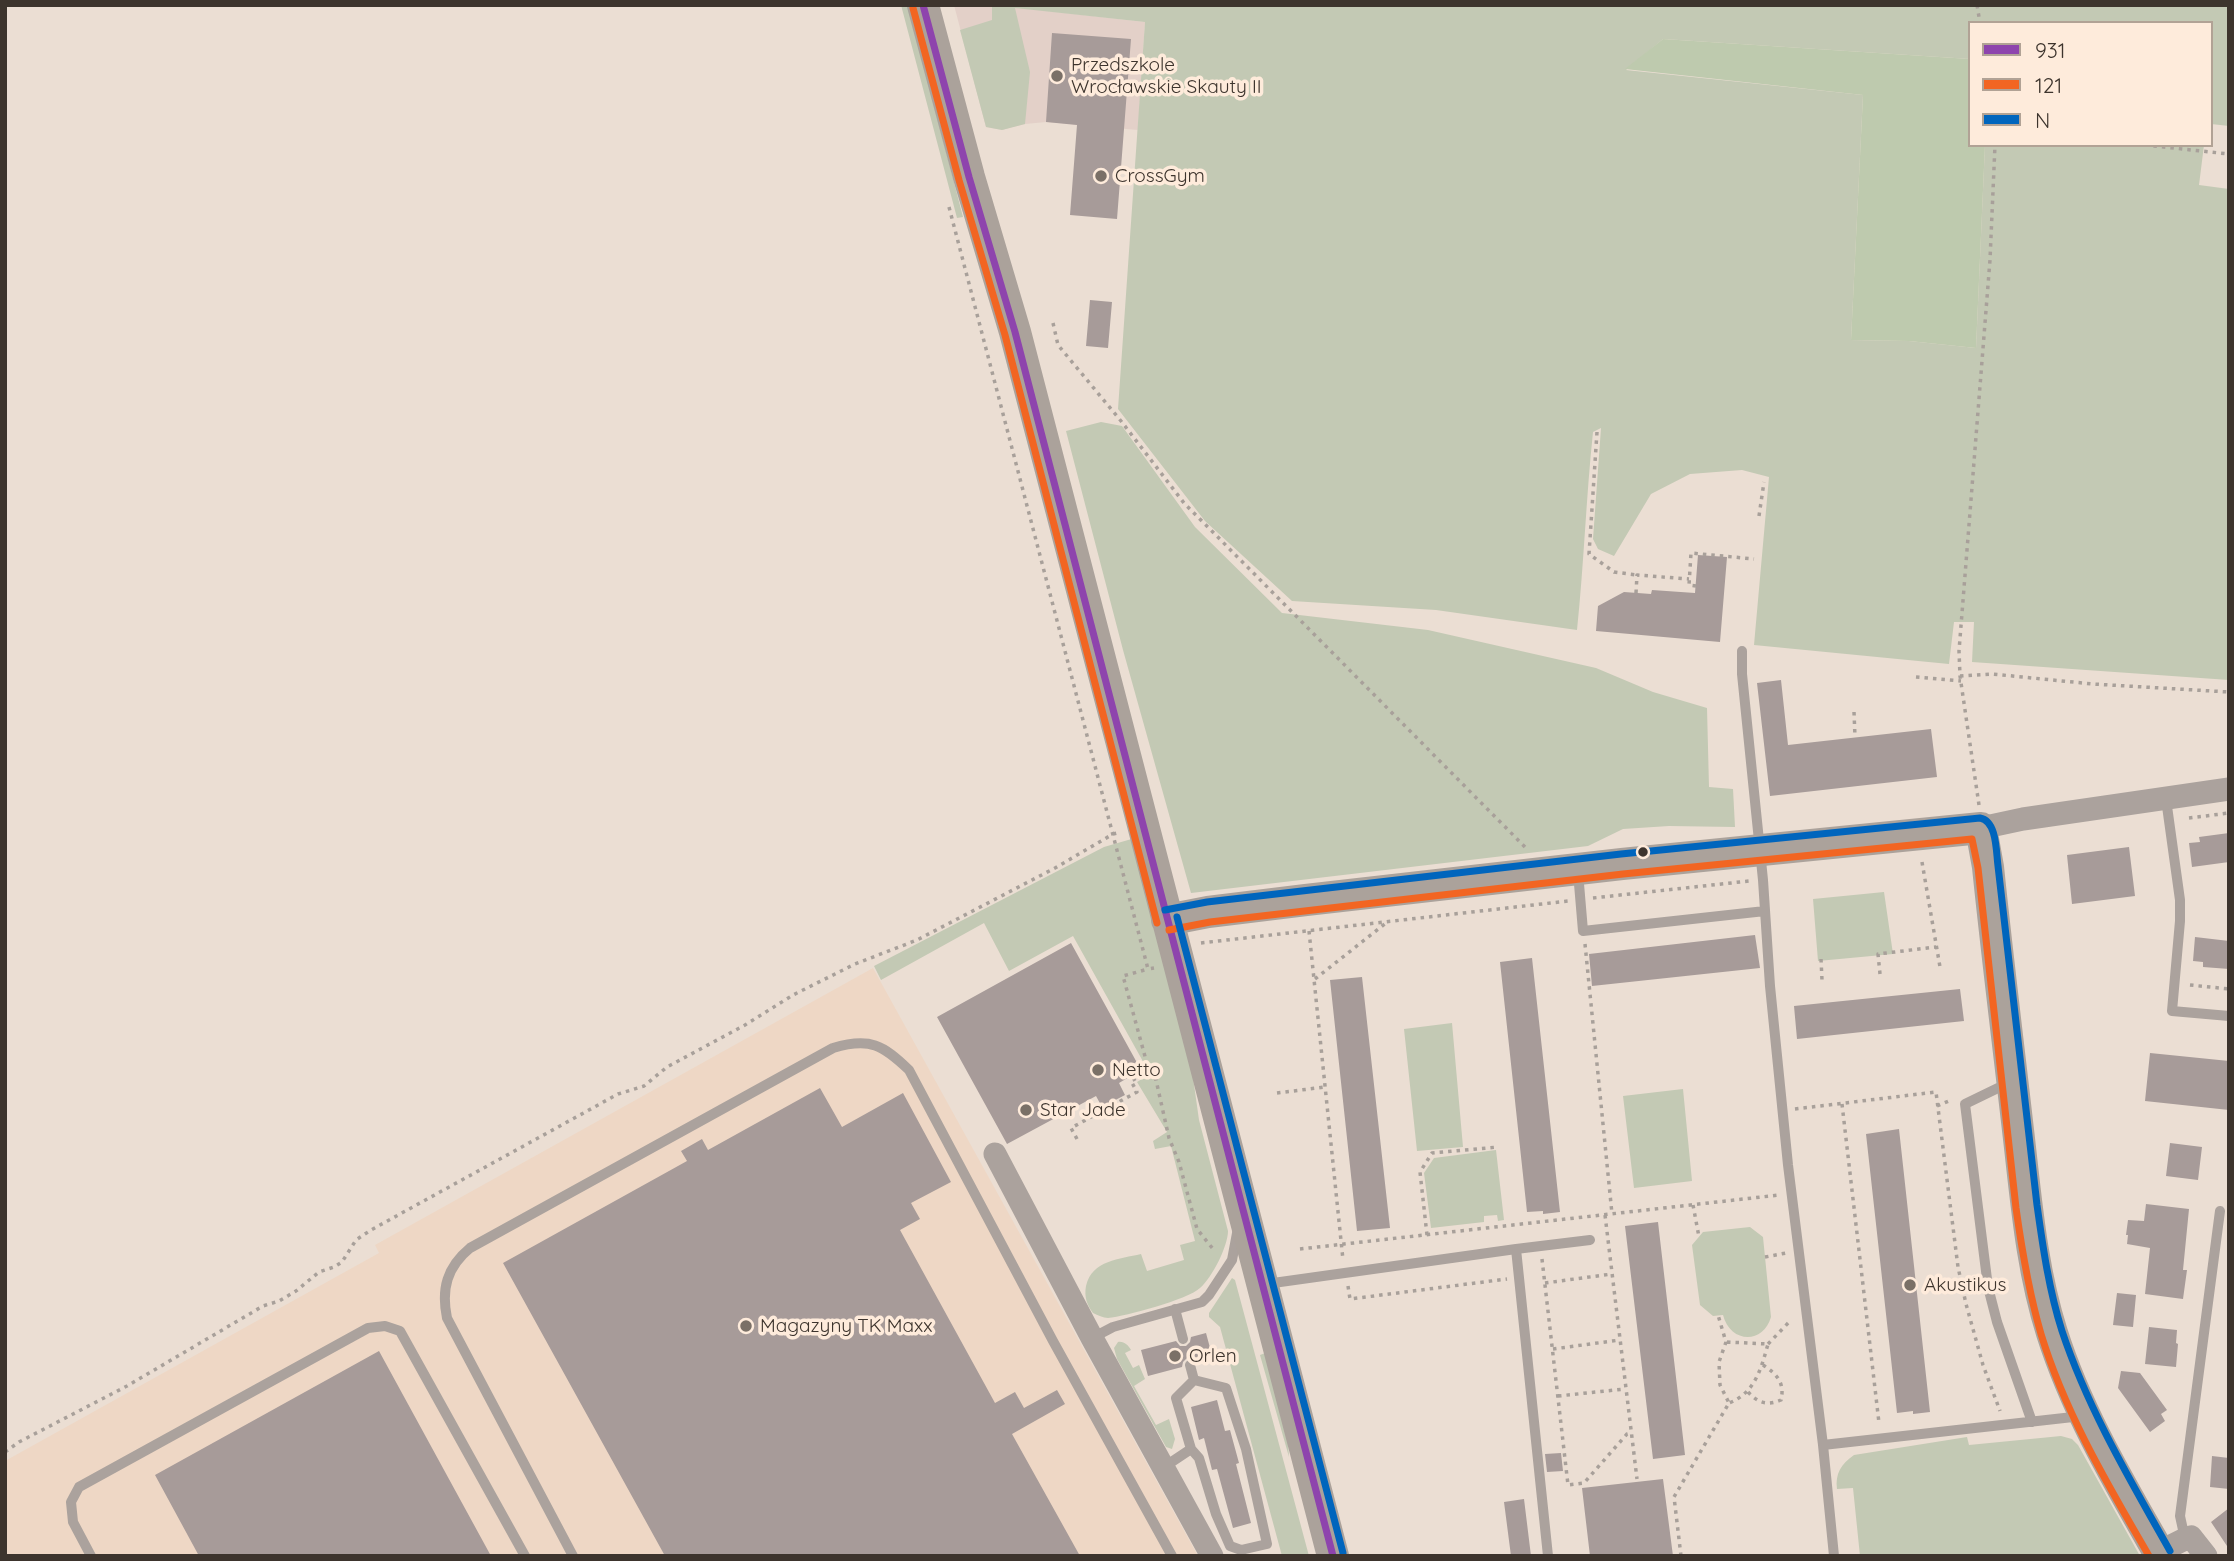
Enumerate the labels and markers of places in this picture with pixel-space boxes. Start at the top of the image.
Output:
place label: Przedszkole Wrocławskie Skauty II [1071,54,1261,98]
marker: Przedszkole Wrocławskie Skauty II [1049,68,1065,84]
place label: CrossGym [1115,165,1205,187]
marker: CrossGym [1093,168,1109,184]
unlabelled marker [1636,845,1650,859]
place label: Netto [1112,1059,1161,1081]
marker: Netto [1090,1062,1106,1078]
place label: Star Jade [1040,1099,1126,1121]
marker: Star Jade [1018,1102,1034,1118]
place label: Akustikus [1924,1274,2006,1296]
marker: Akustikus [1902,1277,1918,1293]
place label: Magazyny TK Maxx [760,1315,932,1337]
marker: Magazyny TK Maxx [738,1318,754,1334]
place label: Orlen [1189,1345,1237,1367]
marker: Orlen [1167,1348,1183,1364]

